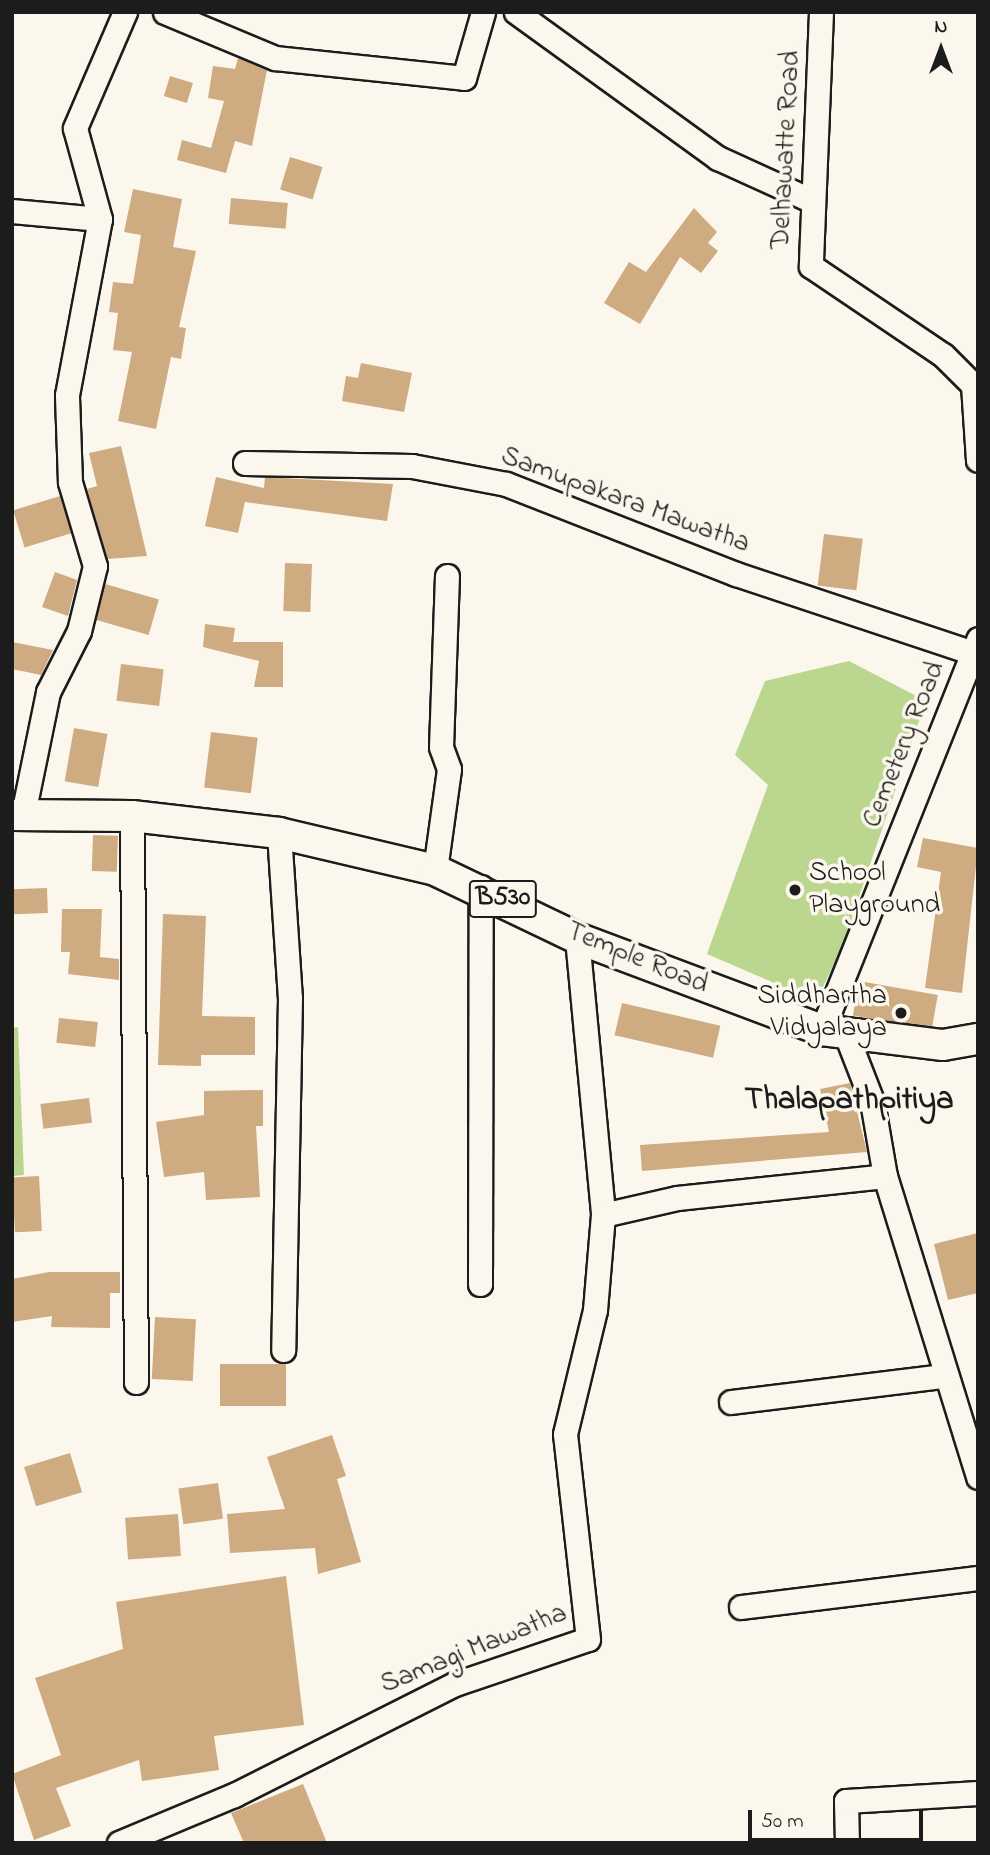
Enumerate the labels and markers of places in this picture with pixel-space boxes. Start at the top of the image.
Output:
place label: School Playground [809,857,940,923]
marker: School Playground [787,882,803,898]
place label: Siddhartha Vidyalaya [758,980,887,1046]
marker: Siddhartha Vidyalaya [893,1005,909,1021]

